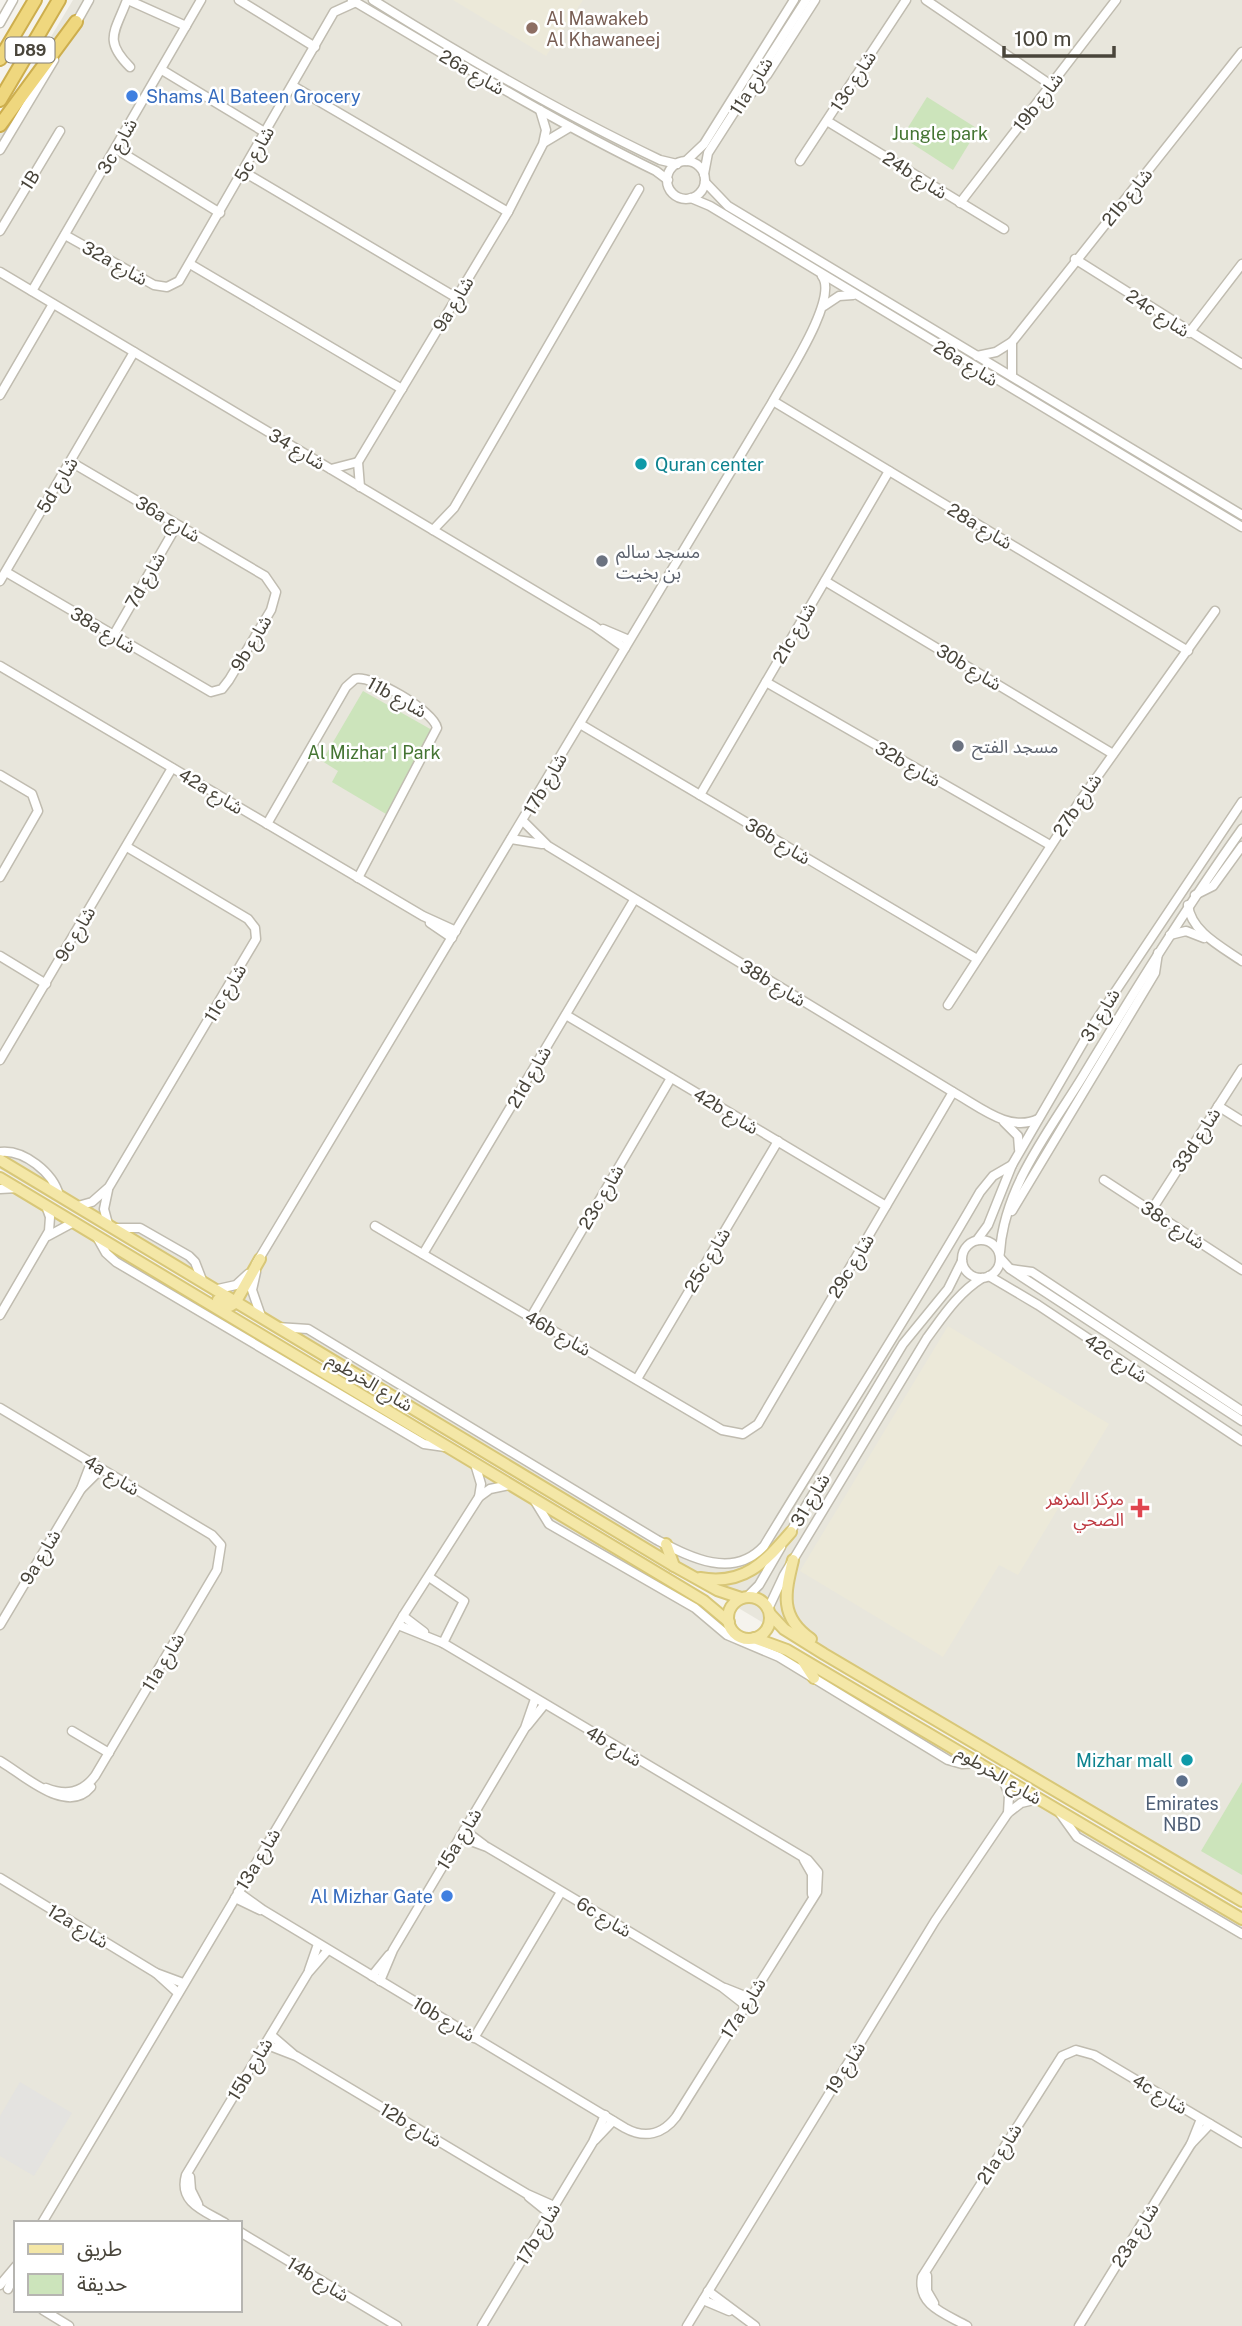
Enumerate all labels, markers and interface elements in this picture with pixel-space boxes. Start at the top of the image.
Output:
place label: Al Mawakeb Al Khawaneej [546,8,660,50]
scale bar [1004,14,1114,58]
marker: Al Mawakeb Al Khawaneej [524,20,540,36]
text: 100 m [1014,26,1071,51]
road number: D89 [5,38,54,62]
street label: 26a شارع [434,45,508,102]
street label: 13c شارع [826,47,884,117]
street label: 11a شارع [725,53,780,121]
street label: 19b شارع [1009,68,1071,138]
place label: Shams Al Bateen Grocery [146,86,361,107]
marker: Shams Al Bateen Grocery [124,88,140,104]
street label: 3c شارع [93,115,145,179]
street label: 5c شارع [230,122,282,188]
park label: Jungle park [892,123,988,144]
street label: 24b شارع [877,147,951,206]
street label: 21b شارع [1097,164,1160,233]
street label: 1B [16,166,44,194]
street label: 32a شارع [77,236,151,293]
street label: 9a شارع [428,273,481,337]
street label: 24c شارع [1120,285,1194,345]
street label: 26a شارع [928,336,1002,394]
street label: شارع 34 [263,424,329,477]
street label: 5d شارع [32,453,85,519]
place label: Quran center [655,454,764,475]
marker: Quran center [633,456,649,472]
street label: 36a شارع [130,491,204,550]
street label: 28a شارع [942,499,1016,557]
place label: مسجد سالم بن بخيت [616,541,700,584]
street label: 7d شارع [121,548,173,614]
marker: مسجد سالم بن بخيت [594,553,610,569]
street label: 21c شارع [768,599,823,669]
street label: 38a شارع [65,602,139,661]
street label: 9b شارع [226,611,279,677]
street label: 30b شارع [931,639,1005,698]
street label: 11b شارع [362,672,430,725]
place label: مسجد الفتح [972,736,1058,760]
street label: 32b شارع [870,737,944,795]
marker: مسجد الفتح [950,738,966,754]
park label: Al Mizhar 1 Park [307,742,441,763]
street label: 17b شارع [519,749,575,821]
street label: 42a شارع [173,764,247,822]
street label: 27b شارع [1048,770,1109,843]
street label: 36b شارع [739,813,814,872]
street label: 9c شارع [50,903,103,967]
street label: 38b شارع [734,955,810,1014]
street label: 11c شارع [200,960,254,1028]
street label: شارع 31 [1076,985,1127,1047]
street label: 21d شارع [503,1042,559,1114]
street label: 42b شارع [688,1083,762,1142]
street label: 33d شارع [1167,1104,1228,1178]
street label: 23c شارع [574,1161,631,1235]
street label: 38c شارع [1135,1197,1209,1257]
street label: 25c شارع [680,1224,738,1298]
street label: 29c شارع [824,1230,882,1304]
street label: 46b شارع [519,1306,595,1364]
street label: 42c شارع [1078,1329,1151,1390]
street label: شارع الخرطوم [321,1348,416,1419]
street label: 4a شارع [78,1450,143,1503]
street label: شارع 31 [786,1470,837,1532]
place label: مركز المزهر الصحي [1045,1488,1124,1533]
marker: مركز المزهر الصحي [1130,1498,1150,1518]
street label: 9a شارع [15,1526,68,1590]
street label: 11a شارع [137,1629,192,1697]
street label: 4b شارع [580,1721,646,1774]
street label: شارع الخرطوم [950,1741,1045,1812]
place label: Mizhar mall [1076,1750,1173,1771]
marker: Mizhar mall [1179,1752,1195,1768]
marker: Emirates NBD [1174,1773,1190,1789]
place label: Emirates NBD [1145,1793,1219,1835]
street label: 15a شارع [432,1804,489,1876]
street label: 13a شارع [231,1824,288,1896]
place label: Al Mizhar Gate [310,1886,433,1907]
marker: Al Mizhar Gate [439,1888,455,1904]
street label: 6c شارع [571,1892,635,1945]
street label: 12a شارع [42,1900,112,1956]
street label: 17a شارع [716,1974,773,2044]
street label: 10b شارع [407,1992,479,2049]
street label: 15b شارع [223,2034,280,2106]
street label: شارع 19 [821,2038,873,2100]
street label: 4c شارع [1127,2069,1191,2122]
street label: 12b شارع [374,2098,446,2155]
street label: 21a شارع [972,2120,1029,2190]
street label: 17b شارع [511,2199,568,2271]
street label: 23a شارع [1107,2199,1166,2273]
legend [14,2221,242,2312]
text: طريق [77,2236,122,2262]
street label: 14b شارع [281,2252,353,2309]
text: حديقة [77,2271,127,2296]

